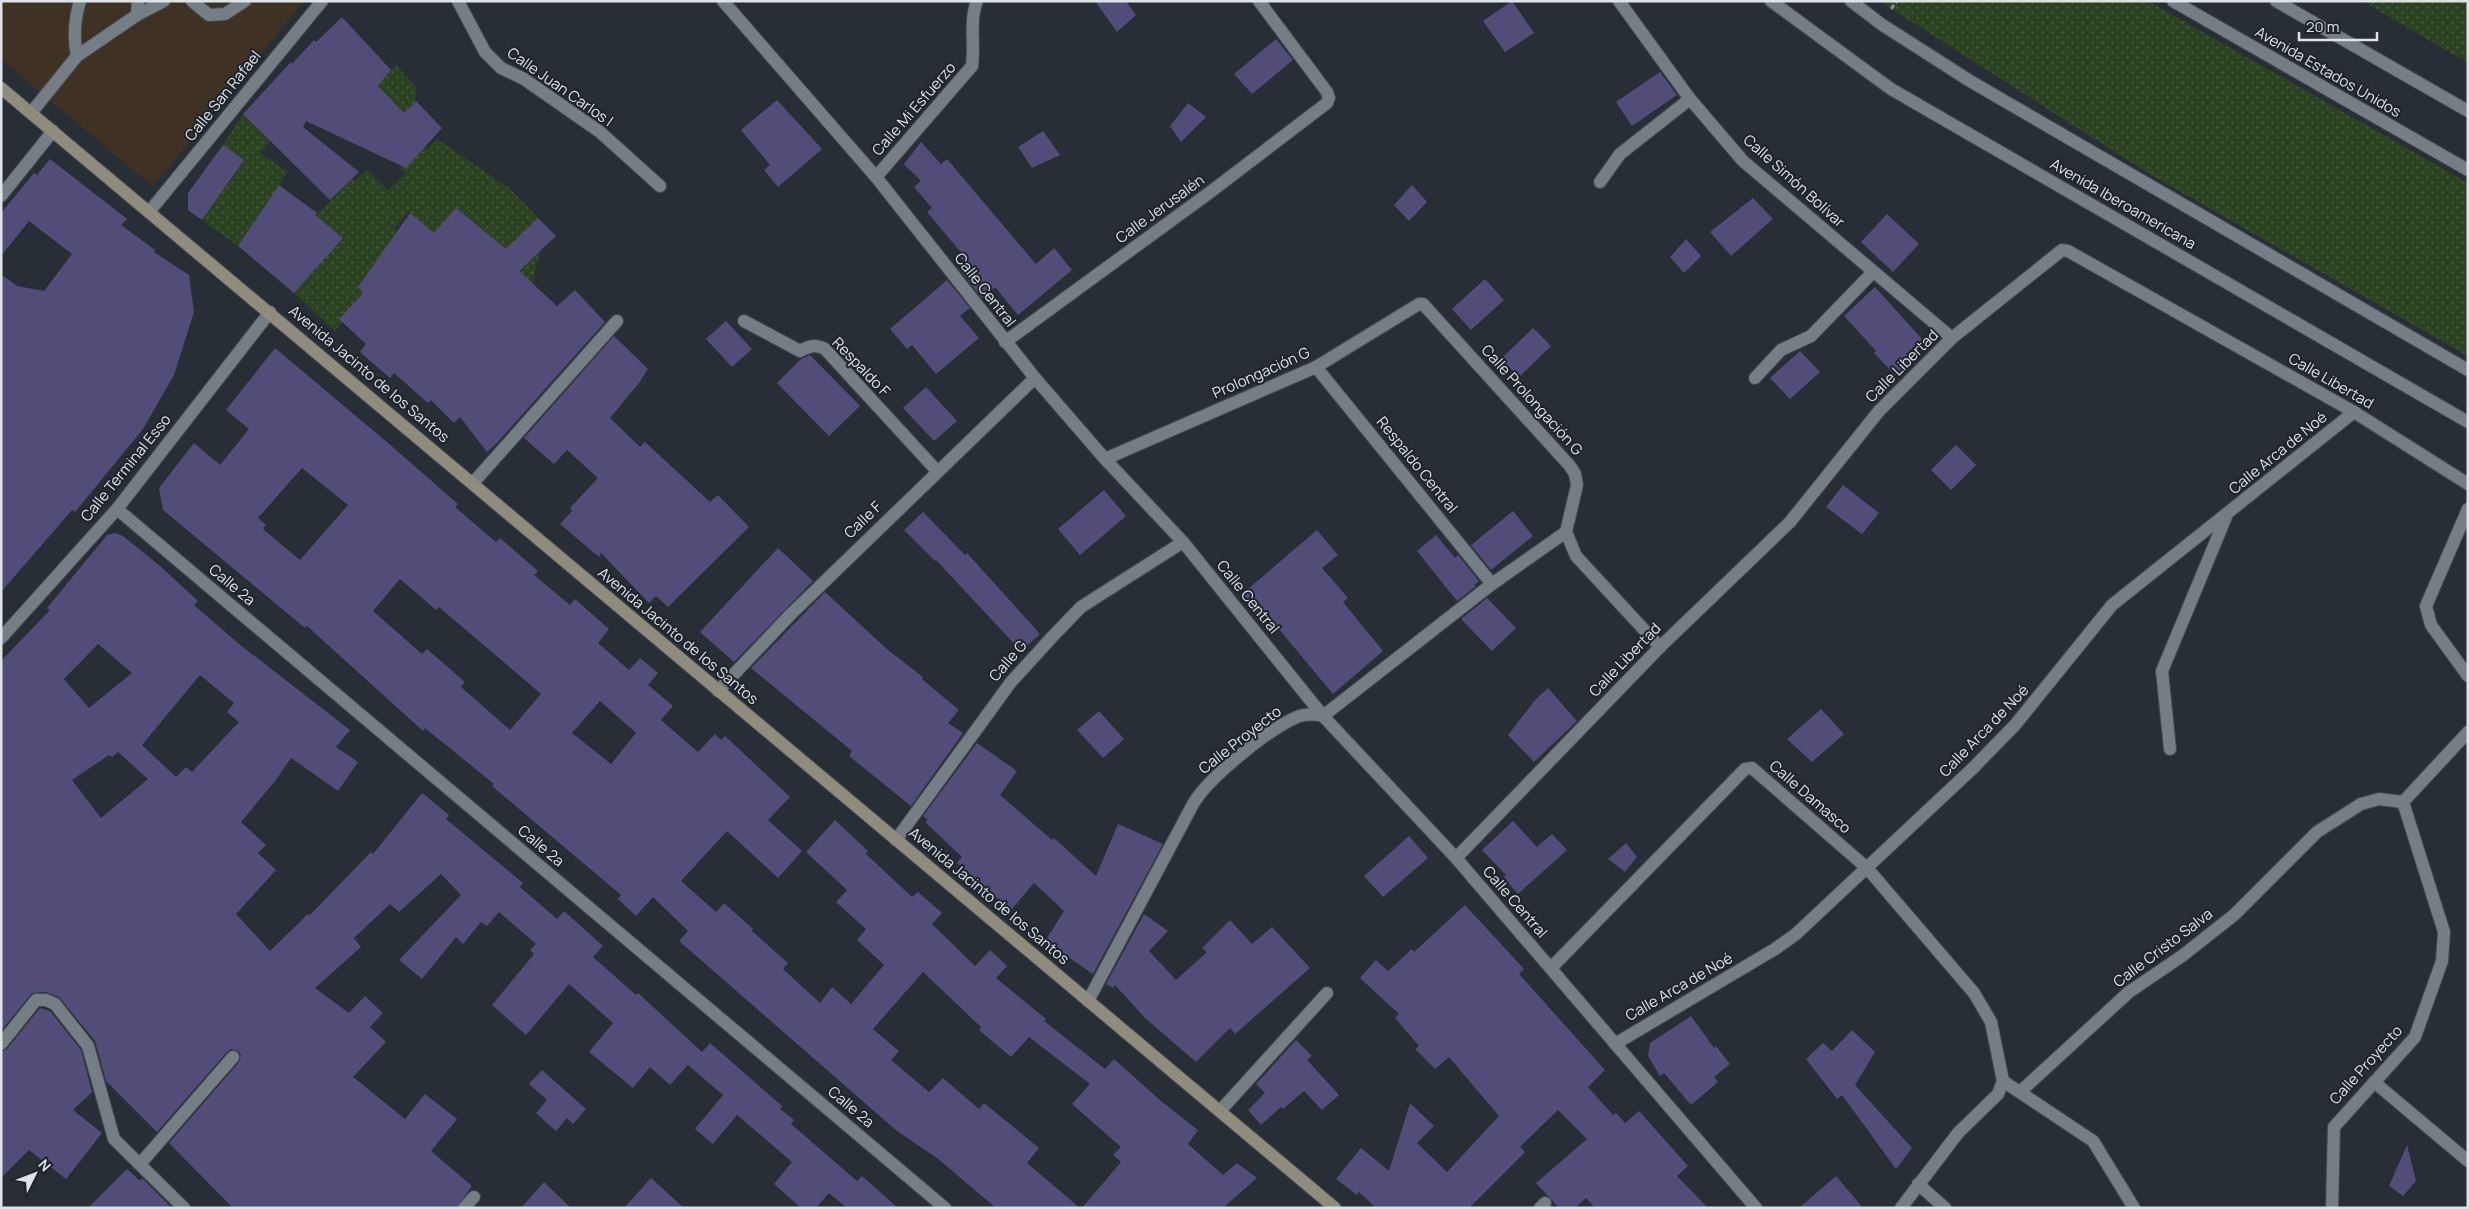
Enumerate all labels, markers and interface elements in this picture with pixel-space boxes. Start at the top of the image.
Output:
scale bar [2299,10,2376,42]
text: 20 m [2306,16,2339,37]
street label: Avenida Estados Unidos [2251,21,2405,122]
street label: Calle Juan Carlos I [503,42,618,131]
street label: Calle San Rafael [180,46,266,145]
street label: Calle Mi Esfuerzo [867,57,960,160]
street label: Calle Simón Bolívar [1739,129,1850,232]
street label: Avenida Iberoamericana [2046,153,2200,254]
street label: Calle Jerusalén [1111,169,1208,248]
street label: Calle Central [950,248,1021,331]
street label: Avenida Jacinto de los Santos [285,300,454,447]
street label: Calle Libertad [1861,325,1943,407]
street label: Respaldo F [828,332,895,401]
street label: Calle Prolongación G [1477,340,1588,460]
street label: Prolongación G [1209,342,1313,403]
street label: Calle Libertad [2285,348,2378,413]
street label: Calle Arca de Noé [2224,406,2331,499]
street label: Calle Terminal Esso [76,409,176,526]
street label: Respaldo Central [1372,412,1463,517]
street label: Calle F [839,496,887,543]
street label: Calle Central [1212,556,1285,638]
street label: Calle 2a [205,559,260,610]
street label: Avenida Jacinto de los Santos [594,562,763,709]
street label: Calle Libertad [1584,618,1665,701]
street label: Calle G [984,635,1032,686]
street label: Calle Arca de Noé [1934,680,2033,781]
street label: Calle Proyecto [1194,700,1286,779]
street label: Calle Damasco [1765,755,1856,838]
street label: Calle 2a [514,820,569,871]
street label: Avenida Jacinto de los Santos [905,822,1074,969]
street label: Calle Central [1478,861,1552,942]
street label: Calle Cristo Salva [2109,903,2217,992]
street label: Calle Arca de Noé [1621,947,1736,1026]
street label: Calle Proyecto [2324,1020,2407,1109]
street label: Calle 2a [824,1081,879,1132]
north arrow [10,1149,60,1199]
text: N [35,1155,55,1175]

